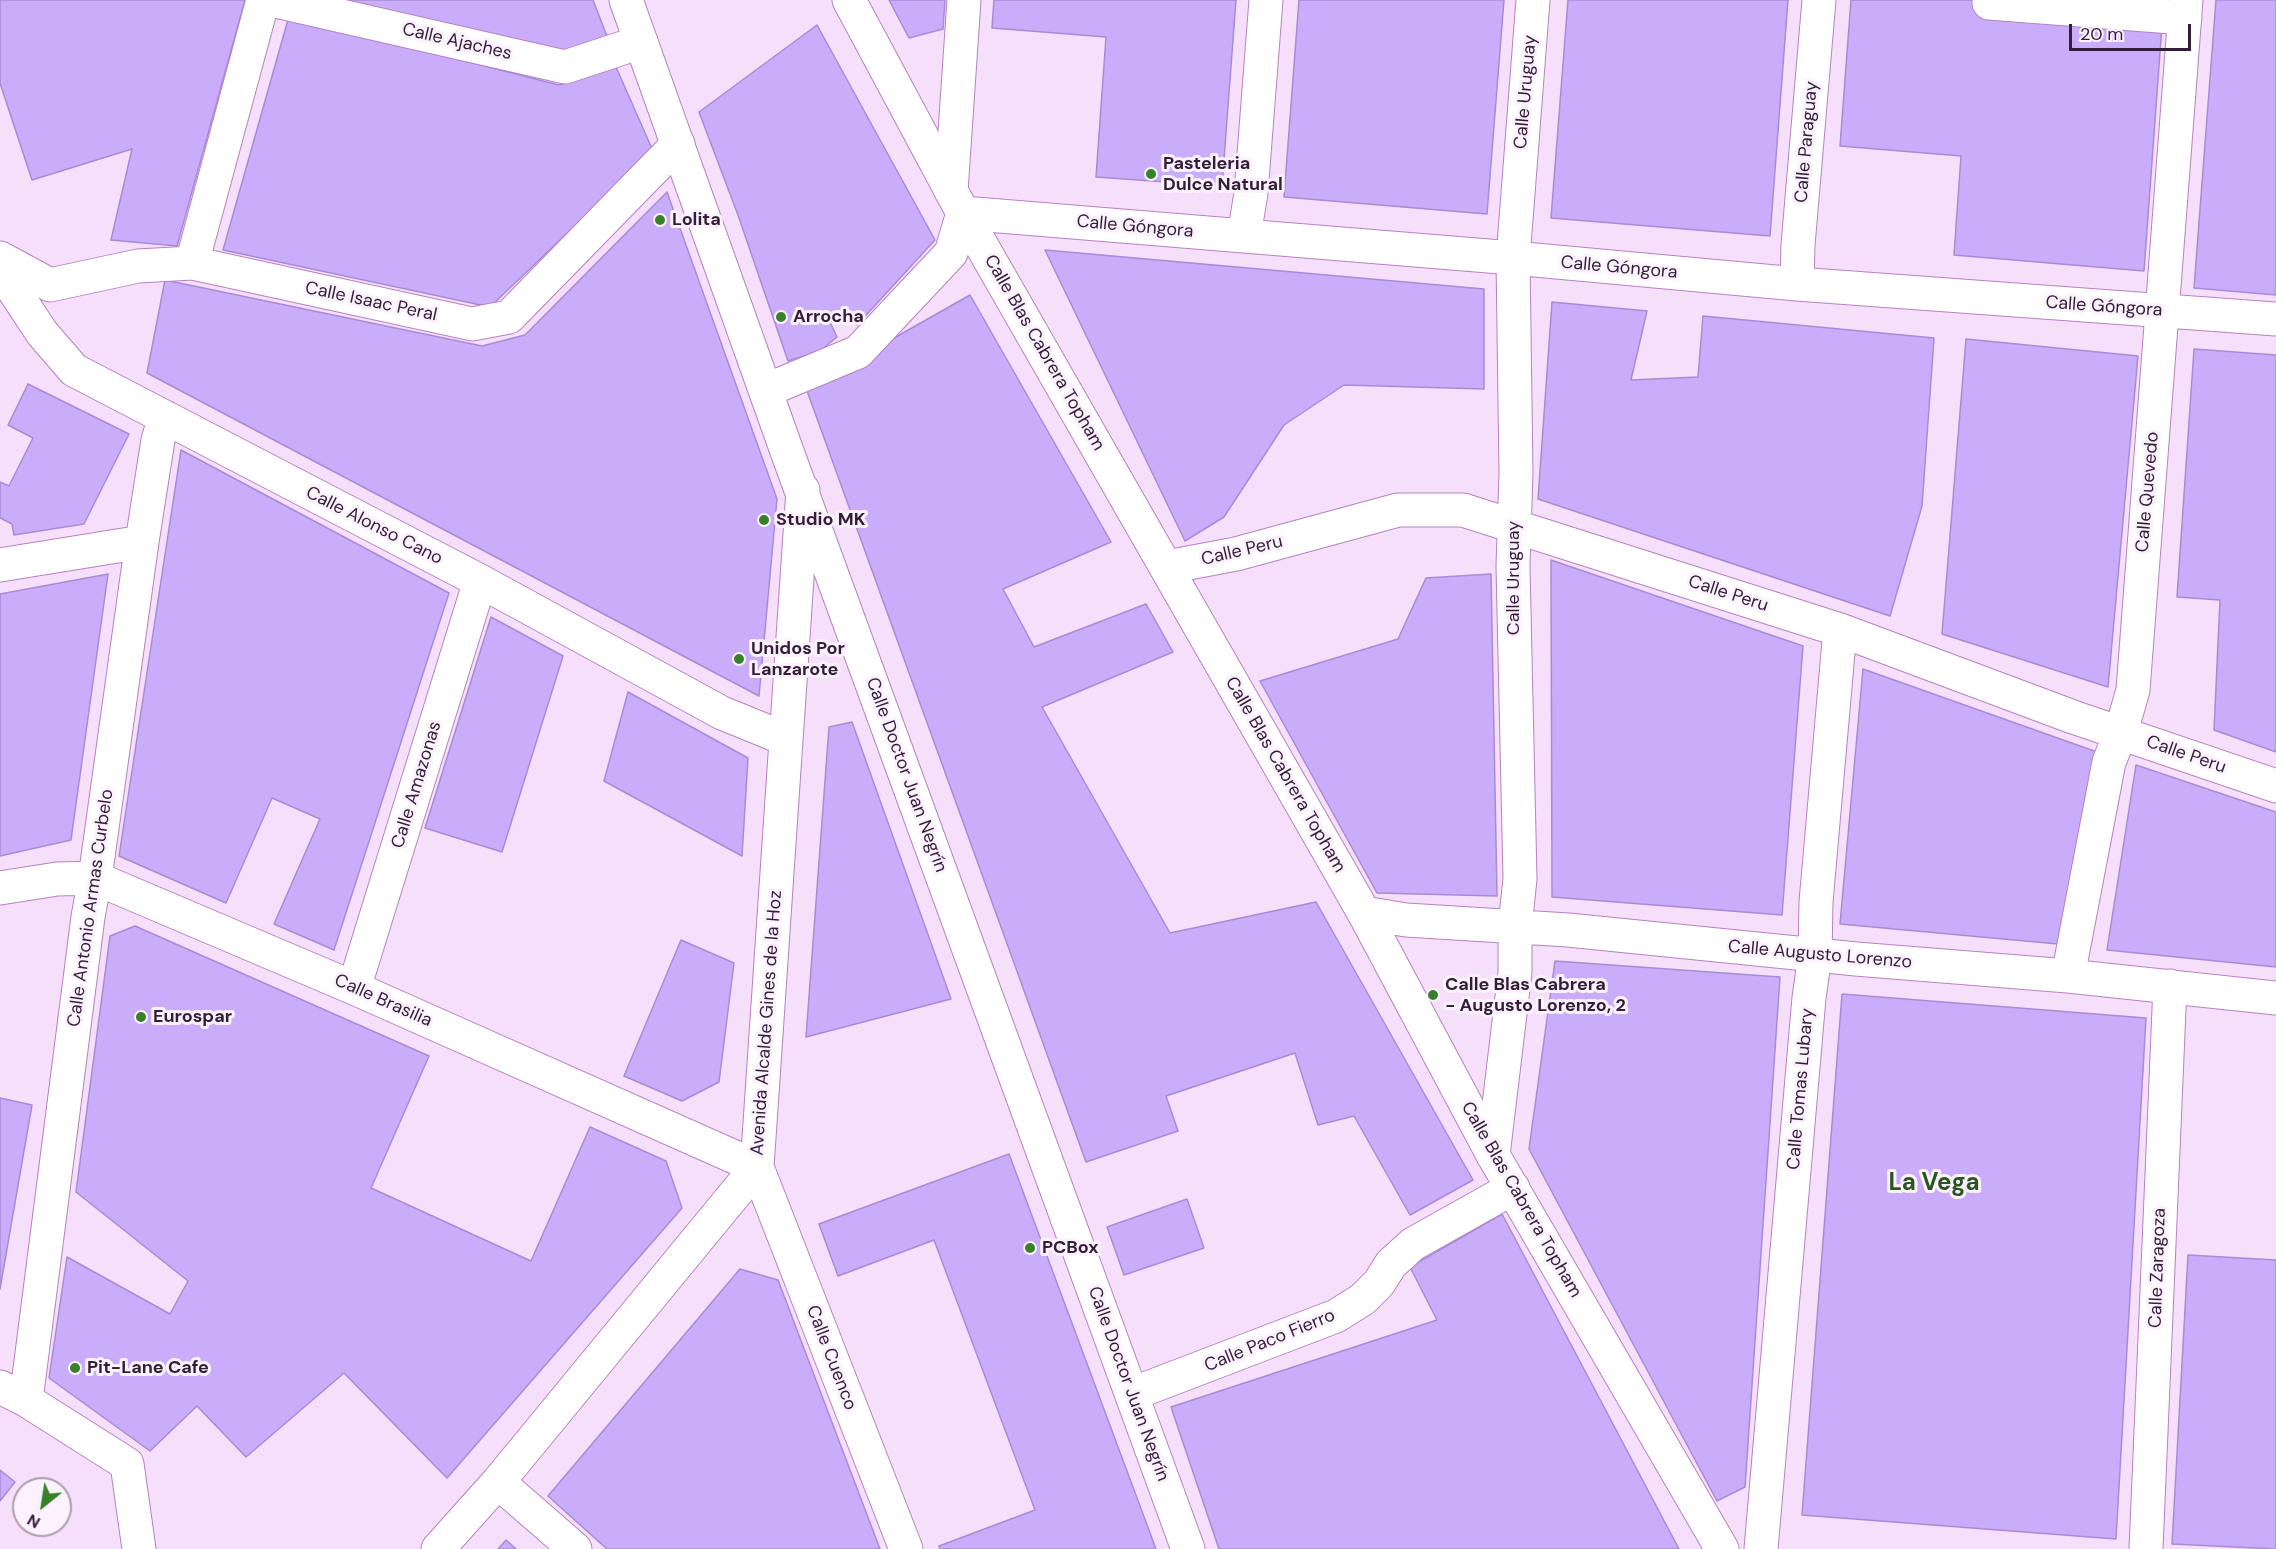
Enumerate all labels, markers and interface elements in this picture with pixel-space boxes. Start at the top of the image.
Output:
scale bar [2072,12,2194,50]
street label: Calle Ajaches [400,19,514,65]
text: 20 m [2080,22,2123,46]
street label: Calle Uruguay [1510,34,1542,150]
street label: Calle Paraguay [1791,80,1823,204]
place label: Pasteleria Dulce Natural [1163,153,1283,195]
marker: Pasteleria Dulce Natural [1144,167,1158,181]
place label: Lolita [672,209,721,231]
street label: Calle Góngora [1076,211,1194,243]
marker: Lolita [653,213,667,227]
street label: Calle Blas Cabrera Topham [979,251,1109,455]
street label: Calle Góngora [1560,252,1678,284]
street label: Calle Isaac Peral [303,277,439,327]
street label: Calle Góngora [2045,292,2163,322]
place label: Arrocha [793,306,864,328]
marker: Arrocha [774,310,788,324]
street label: Calle Quevedo [2132,431,2164,553]
street label: Calle Alonso Cano [302,482,446,570]
place label: Studio MK [776,509,865,531]
marker: Studio MK [757,513,771,527]
street label: Calle Uruguay [1503,521,1525,635]
street label: Calle Peru [1199,531,1285,571]
street label: Calle Peru [1685,571,1771,617]
place label: Unidos Por Lanzarote [751,638,845,680]
marker: Unidos Por Lanzarote [732,652,746,666]
street label: Calle Blas Cabrera Topham [1220,673,1350,877]
street label: Calle Doctor Juan Negrín [861,675,951,875]
street label: Calle Amazonas [387,719,447,851]
street label: Calle Peru [2143,731,2229,779]
street label: Calle Antonio Armas Curbelo [64,788,118,1028]
street label: Avenida Alcalde Gines de la Hoz [747,890,787,1156]
street label: Calle Augusto Lorenzo [1727,936,1913,974]
street label: Calle Brasilia [331,970,435,1032]
place label: Calle Blas Cabrera - Augusto Lorenzo, 2 [1445,974,1626,1016]
marker: Calle Blas Cabrera - Augusto Lorenzo, 2 [1426,988,1440,1002]
place label: Eurospar [153,1006,232,1028]
street label: Calle Tomas Lubary [1783,1007,1819,1171]
marker: Eurospar [134,1010,148,1024]
street label: Calle Blas Cabrera Topham [1456,1098,1586,1302]
district label: La Vega [1888,1170,1980,1198]
street label: Calle Zaragoza [2145,1208,2171,1328]
place label: PCBox [1042,1237,1099,1259]
marker: PCBox [1023,1241,1037,1255]
street label: Calle Doctor Juan Negrín [1083,1284,1173,1484]
street label: Calle Cuenco [801,1303,861,1413]
street label: Calle Paco Fierro [1201,1305,1339,1377]
place label: Pit-Lane Cafe [87,1357,209,1379]
marker: Pit-Lane Cafe [68,1361,82,1375]
north arrow [12,1477,72,1537]
text: N [23,1509,44,1533]

